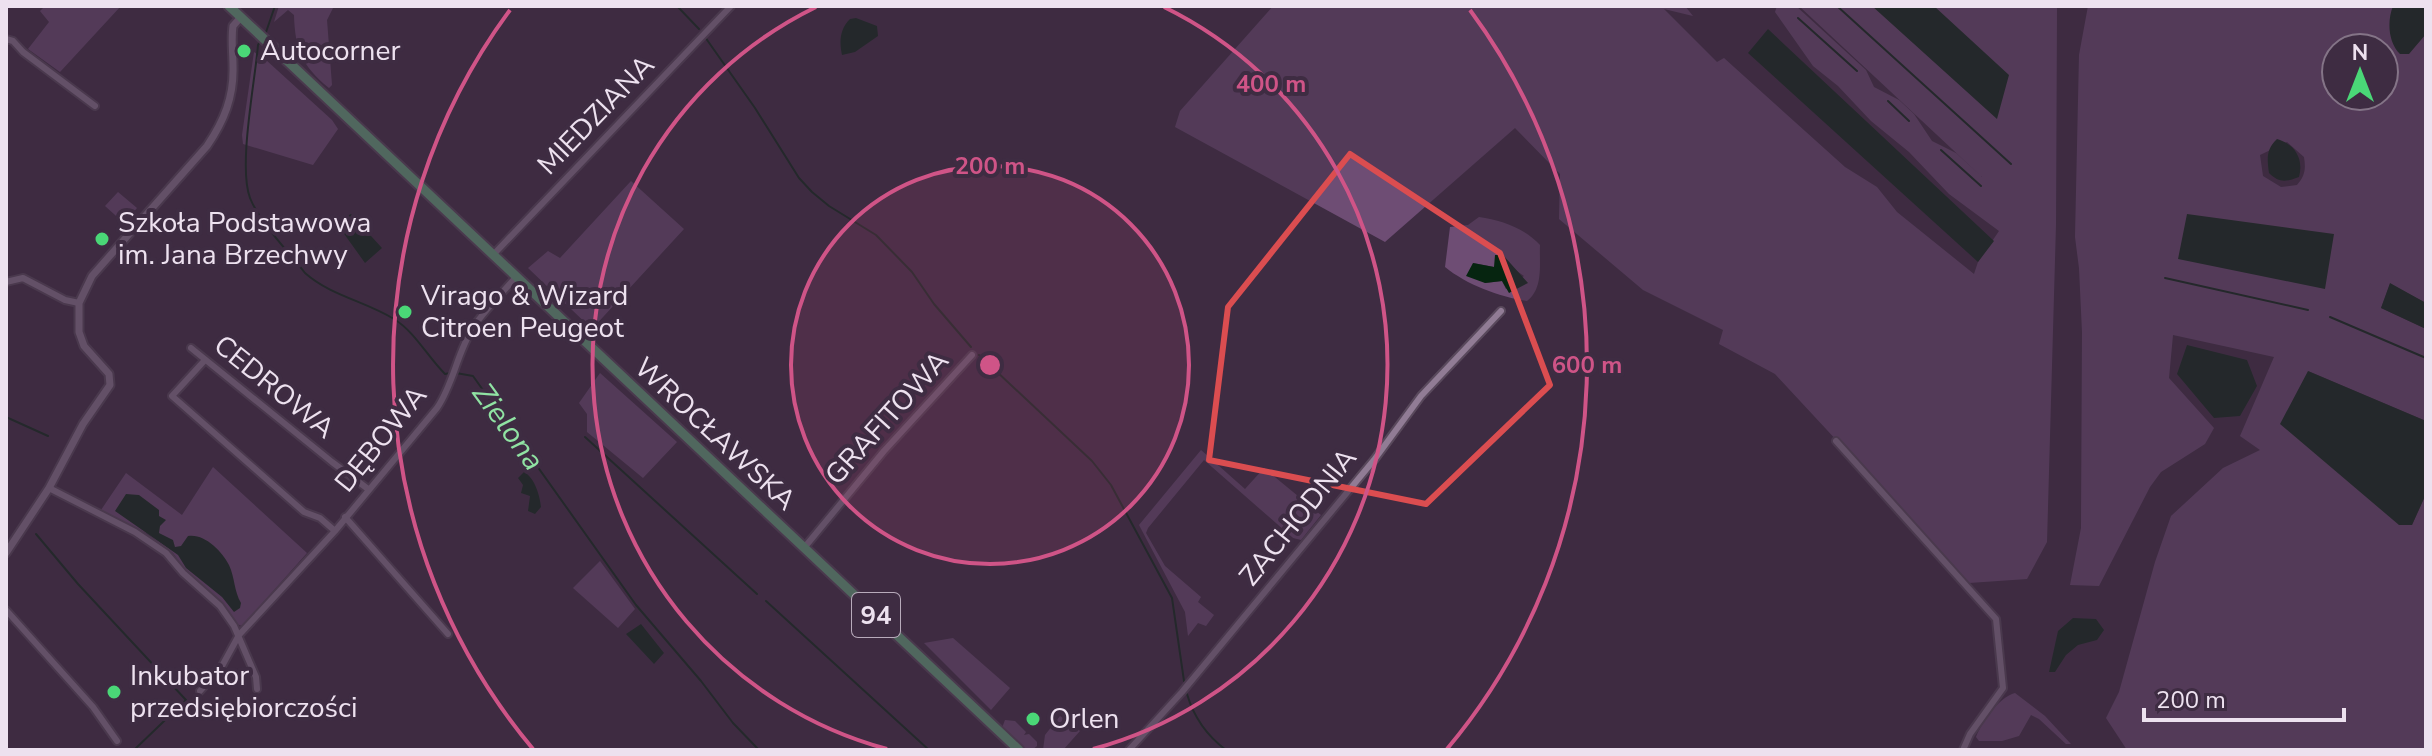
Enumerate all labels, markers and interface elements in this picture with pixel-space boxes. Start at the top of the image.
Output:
place label: Autocorner [260,32,400,70]
north arrow [2320,32,2400,112]
text: N [2352,38,2368,68]
marker: Autocorner [235,42,253,60]
street label: MIEDZIANA [529,47,663,183]
text: 400 m [1236,68,1306,100]
text: 200 m [955,150,1025,182]
place label: Szkoła Podstawowa im. Jana Brzechwy [118,204,371,274]
marker: Szkoła Podstawowa im. Jana Brzechwy [93,230,111,248]
place label: Virago & Wizard Citroen Peugeot [420,277,628,347]
marker: Virago & Wizard Citroen Peugeot [396,303,414,321]
street label: CEDROWA [206,327,342,447]
street label: GRAFITOWA [817,343,957,493]
street label: WROCŁAWSKA [626,349,804,519]
text: 600 m [1552,349,1622,381]
centre of rings [976,351,1004,379]
water label: Zielona [462,375,554,479]
street label: DĘBOWA [326,378,436,500]
street label: ZACHODNIA [1231,440,1365,594]
road number: 94 [852,593,900,637]
place label: Inkubator przedsiębiorczości [130,657,358,727]
scale bar [2144,672,2344,722]
marker: Inkubator przedsiębiorczości [105,683,123,701]
text: 200 m [2156,684,2226,716]
place label: Orlen [1049,700,1119,738]
marker: Orlen [1024,710,1042,728]

